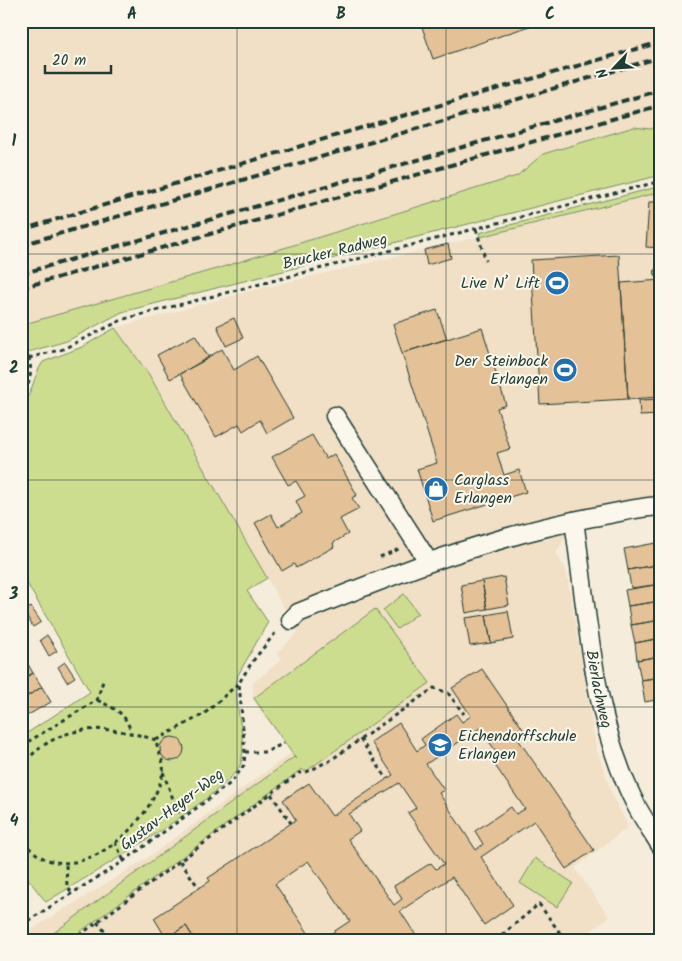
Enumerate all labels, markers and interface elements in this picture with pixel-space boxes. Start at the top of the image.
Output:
text: A [127,2,137,27]
text: B [336,2,346,27]
text: C [545,2,555,27]
scale bar [45,42,111,74]
north arrow [590,42,640,92]
text: 20 m [52,49,86,73]
text: N [591,64,615,82]
text: 1 [12,129,17,154]
street label: Brucker Radweg [280,227,390,277]
sports icon: Live N’ Lift [544,270,570,296]
place label: Live N’ Lift [461,271,541,296]
place label: Der Steinbock Erlangen [454,349,548,392]
text: 2 [9,356,19,381]
sports icon: Der Steinbock Erlangen [552,357,578,383]
place label: Carglass Erlangen [454,468,512,511]
shop icon: Carglass Erlangen [423,476,449,502]
text: 3 [9,582,19,607]
street label: Bierlachweg [579,648,619,731]
place label: Eichendorffschule Erlangen [458,724,576,767]
school or university icon: Eichendorffschule Erlangen [427,732,453,758]
street label: Gustav-Heyer-Weg [115,763,229,857]
text: 4 [10,809,19,834]

